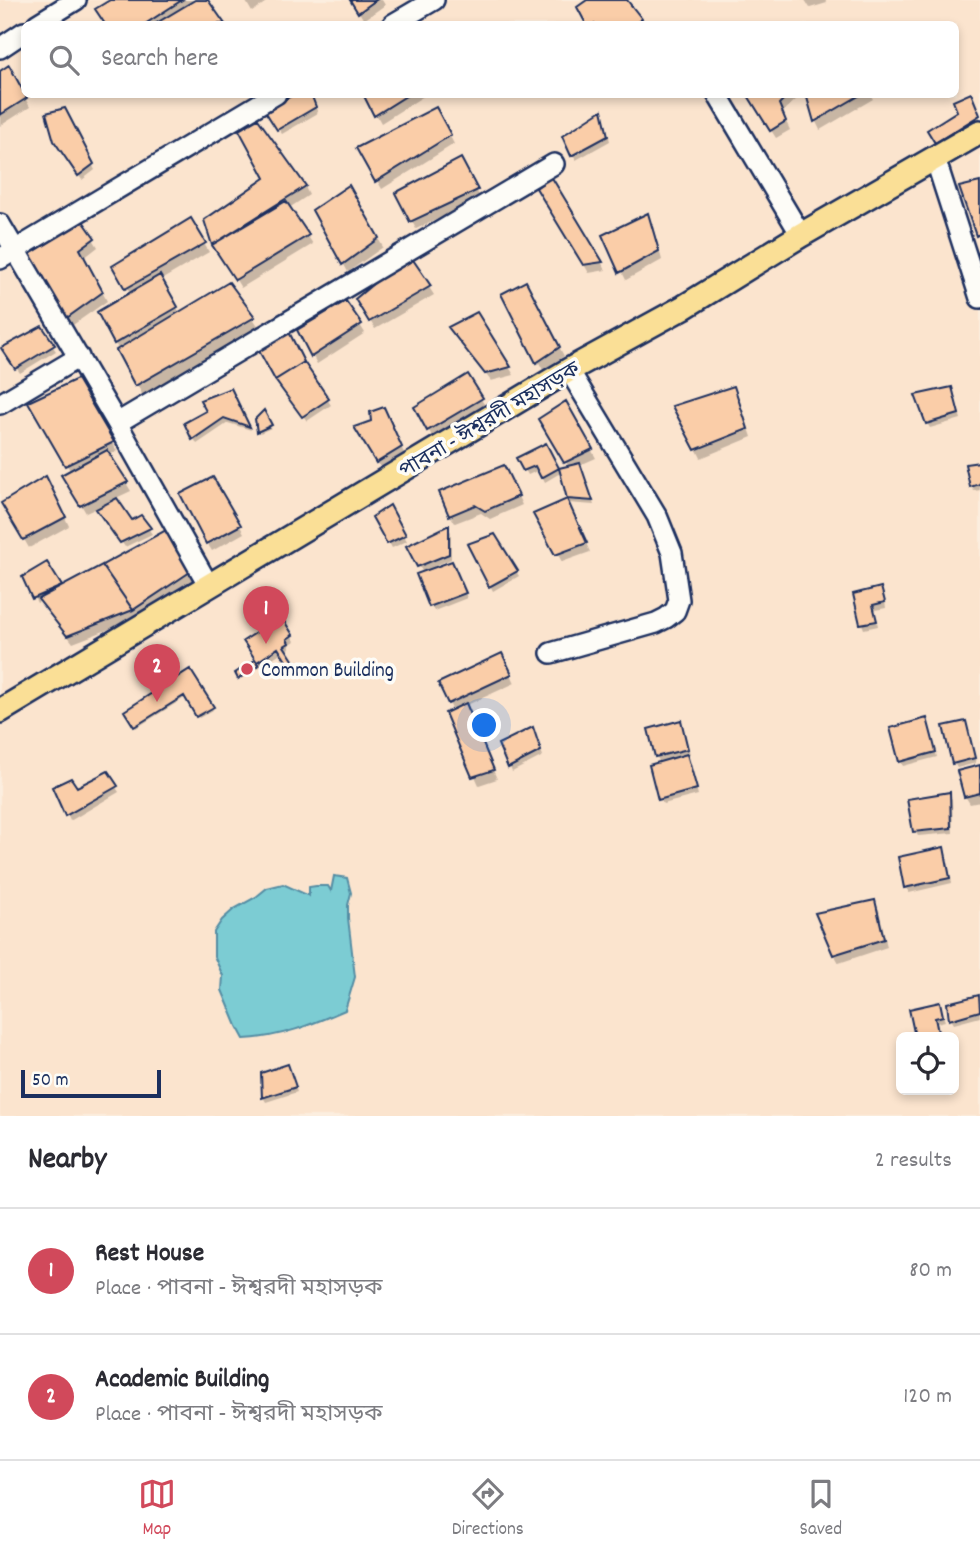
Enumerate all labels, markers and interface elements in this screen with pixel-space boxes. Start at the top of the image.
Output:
search box [21,21,959,98]
icon: search [45,41,83,79]
text: Search here [101,41,219,78]
street label: পাবনা - ঈশ্বরদী মহাসড়ক [394,355,588,488]
pin: 1 [243,586,289,644]
pin: 2 [134,644,180,702]
place label: Common Building [261,657,394,687]
marker: Common Building [239,661,255,677]
your location [467,708,501,742]
map controls [896,1032,959,1095]
button: locate [896,1032,959,1095]
scale bar [21,1067,161,1099]
text: 50 m [32,1068,69,1095]
text: Nearby [28,1140,106,1183]
text: 2 results [875,1145,952,1178]
text: Rest House [95,1236,204,1273]
text: 1 [48,1255,54,1288]
text: 80 m [909,1255,952,1288]
text: Place · পাবনা - ঈশ্বরদী মহাসড়ক [95,1273,383,1306]
text: Academic Building [95,1362,269,1399]
text: 2 [46,1381,56,1414]
text: 120 m [903,1381,952,1414]
text: Place · পাবনা - ঈশ্বরদী মহাসড়ক [95,1399,383,1432]
tab: Map [138,1475,176,1544]
tab: Directions [452,1475,524,1544]
tab: Saved [800,1475,842,1544]

